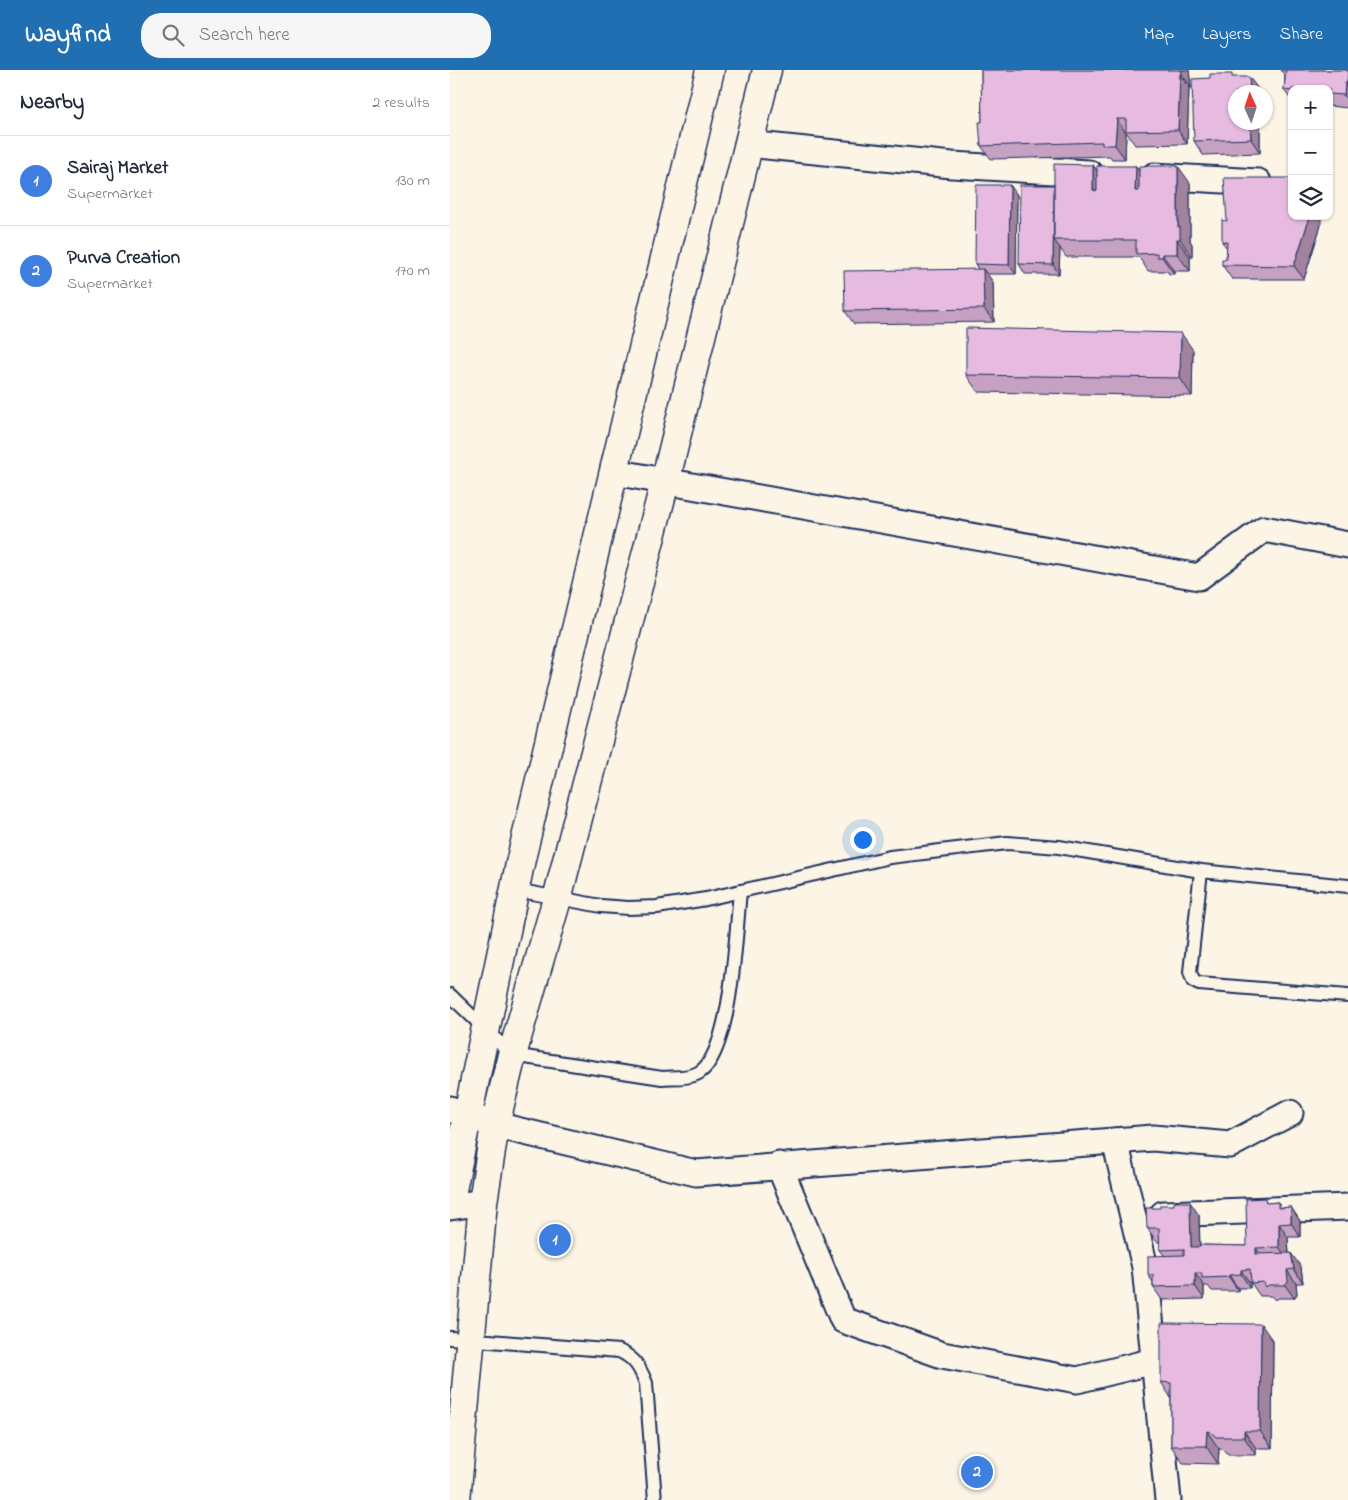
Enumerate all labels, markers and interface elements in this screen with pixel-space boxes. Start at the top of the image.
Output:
search box [141,13,491,58]
text: Wayfind [25,18,111,53]
icon: search [159,21,187,49]
text: Search here [199,22,290,49]
text: Map [1144,22,1174,48]
text: Layers [1202,22,1252,48]
text: Share [1280,22,1323,48]
north arrow [1228,85,1273,130]
map controls [1288,85,1333,220]
button: + [1288,85,1333,130]
text: Nearby [20,88,84,118]
text: 2 results [372,91,430,115]
button: − [1288,130,1333,175]
text: Sairaj Market [67,155,168,182]
text: 1 [33,169,39,193]
text: 130 m [395,169,430,193]
button: layers [1288,175,1333,220]
text: Supermarket [67,182,153,206]
text: Purva Creation [67,245,180,272]
text: 2 [32,259,40,283]
text: 170 m [395,259,430,283]
text: Supermarket [67,272,153,296]
your location [850,827,876,853]
pin: 1 [539,1221,571,1259]
pin: 2 [961,1453,993,1491]

